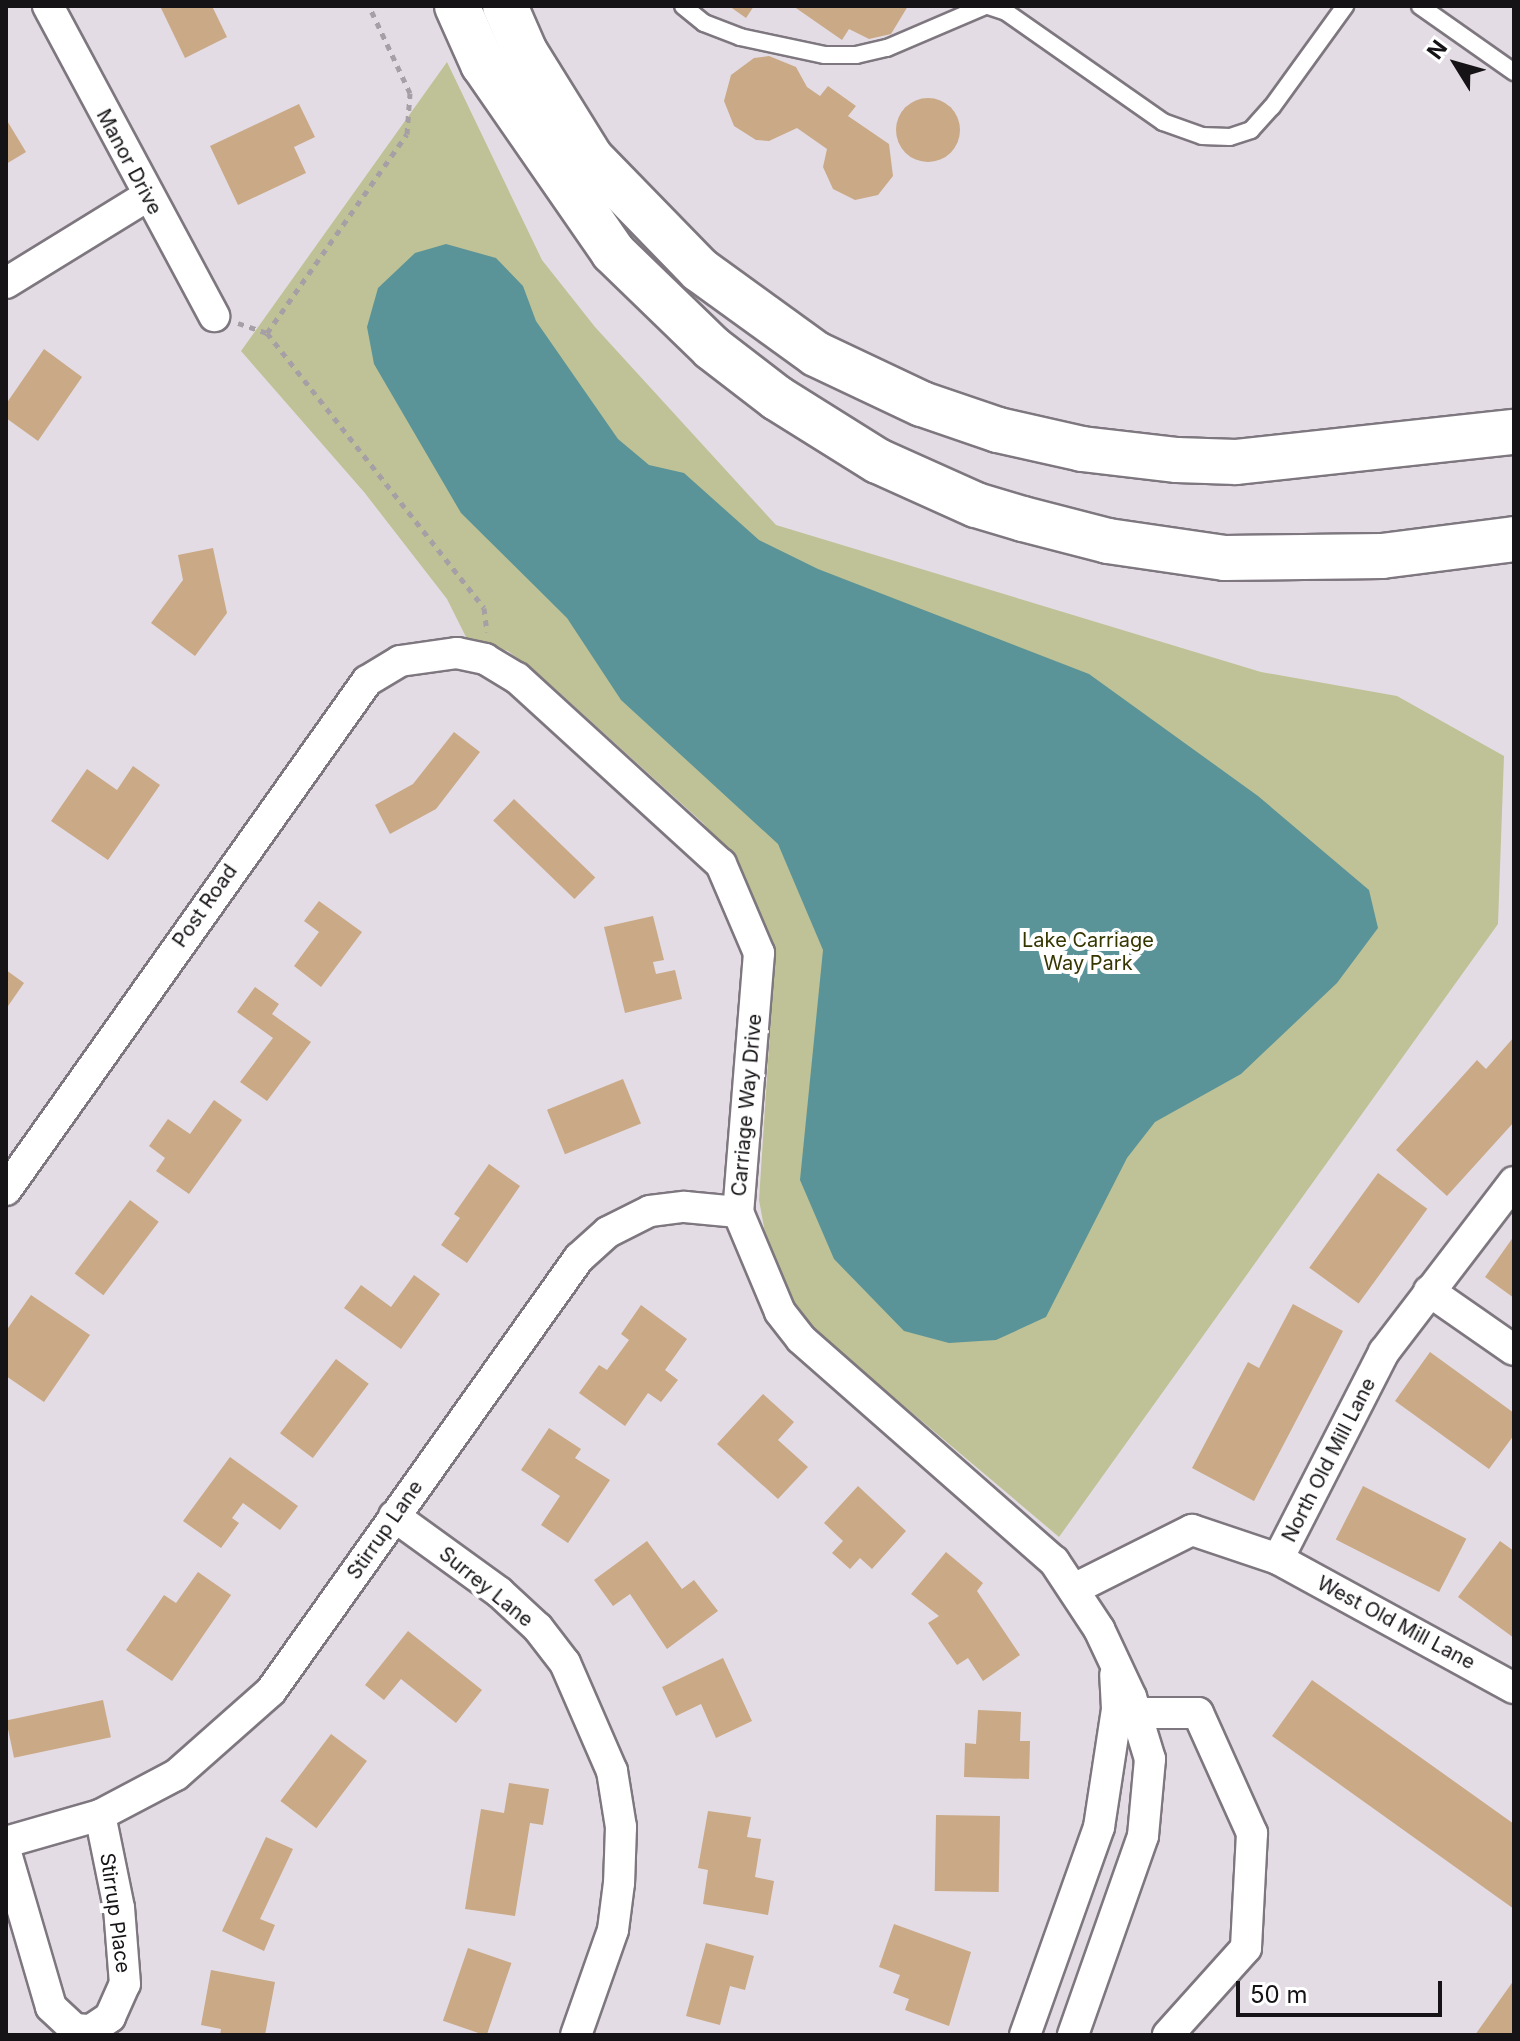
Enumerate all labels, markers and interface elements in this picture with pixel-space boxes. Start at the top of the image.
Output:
north arrow [1416,24,1496,104]
text: N [1421,35,1452,64]
street label: Manor Drive [91,105,167,219]
street label: Post Road [168,860,242,952]
park label: Lake Carriage Way Park [1022,928,1154,975]
street label: Carriage Way Drive [727,1013,767,1197]
street label: North Old Mill Lane [1277,1374,1381,1546]
street label: Stirrup Lane [342,1476,428,1584]
street label: Surrey Lane [434,1542,538,1632]
street label: West Old Mill Lane [1313,1571,1479,1675]
street label: Stirrup Place [95,1851,135,1975]
scale bar [1240,1965,1446,2015]
text: 50 m [1250,1980,1308,2009]

